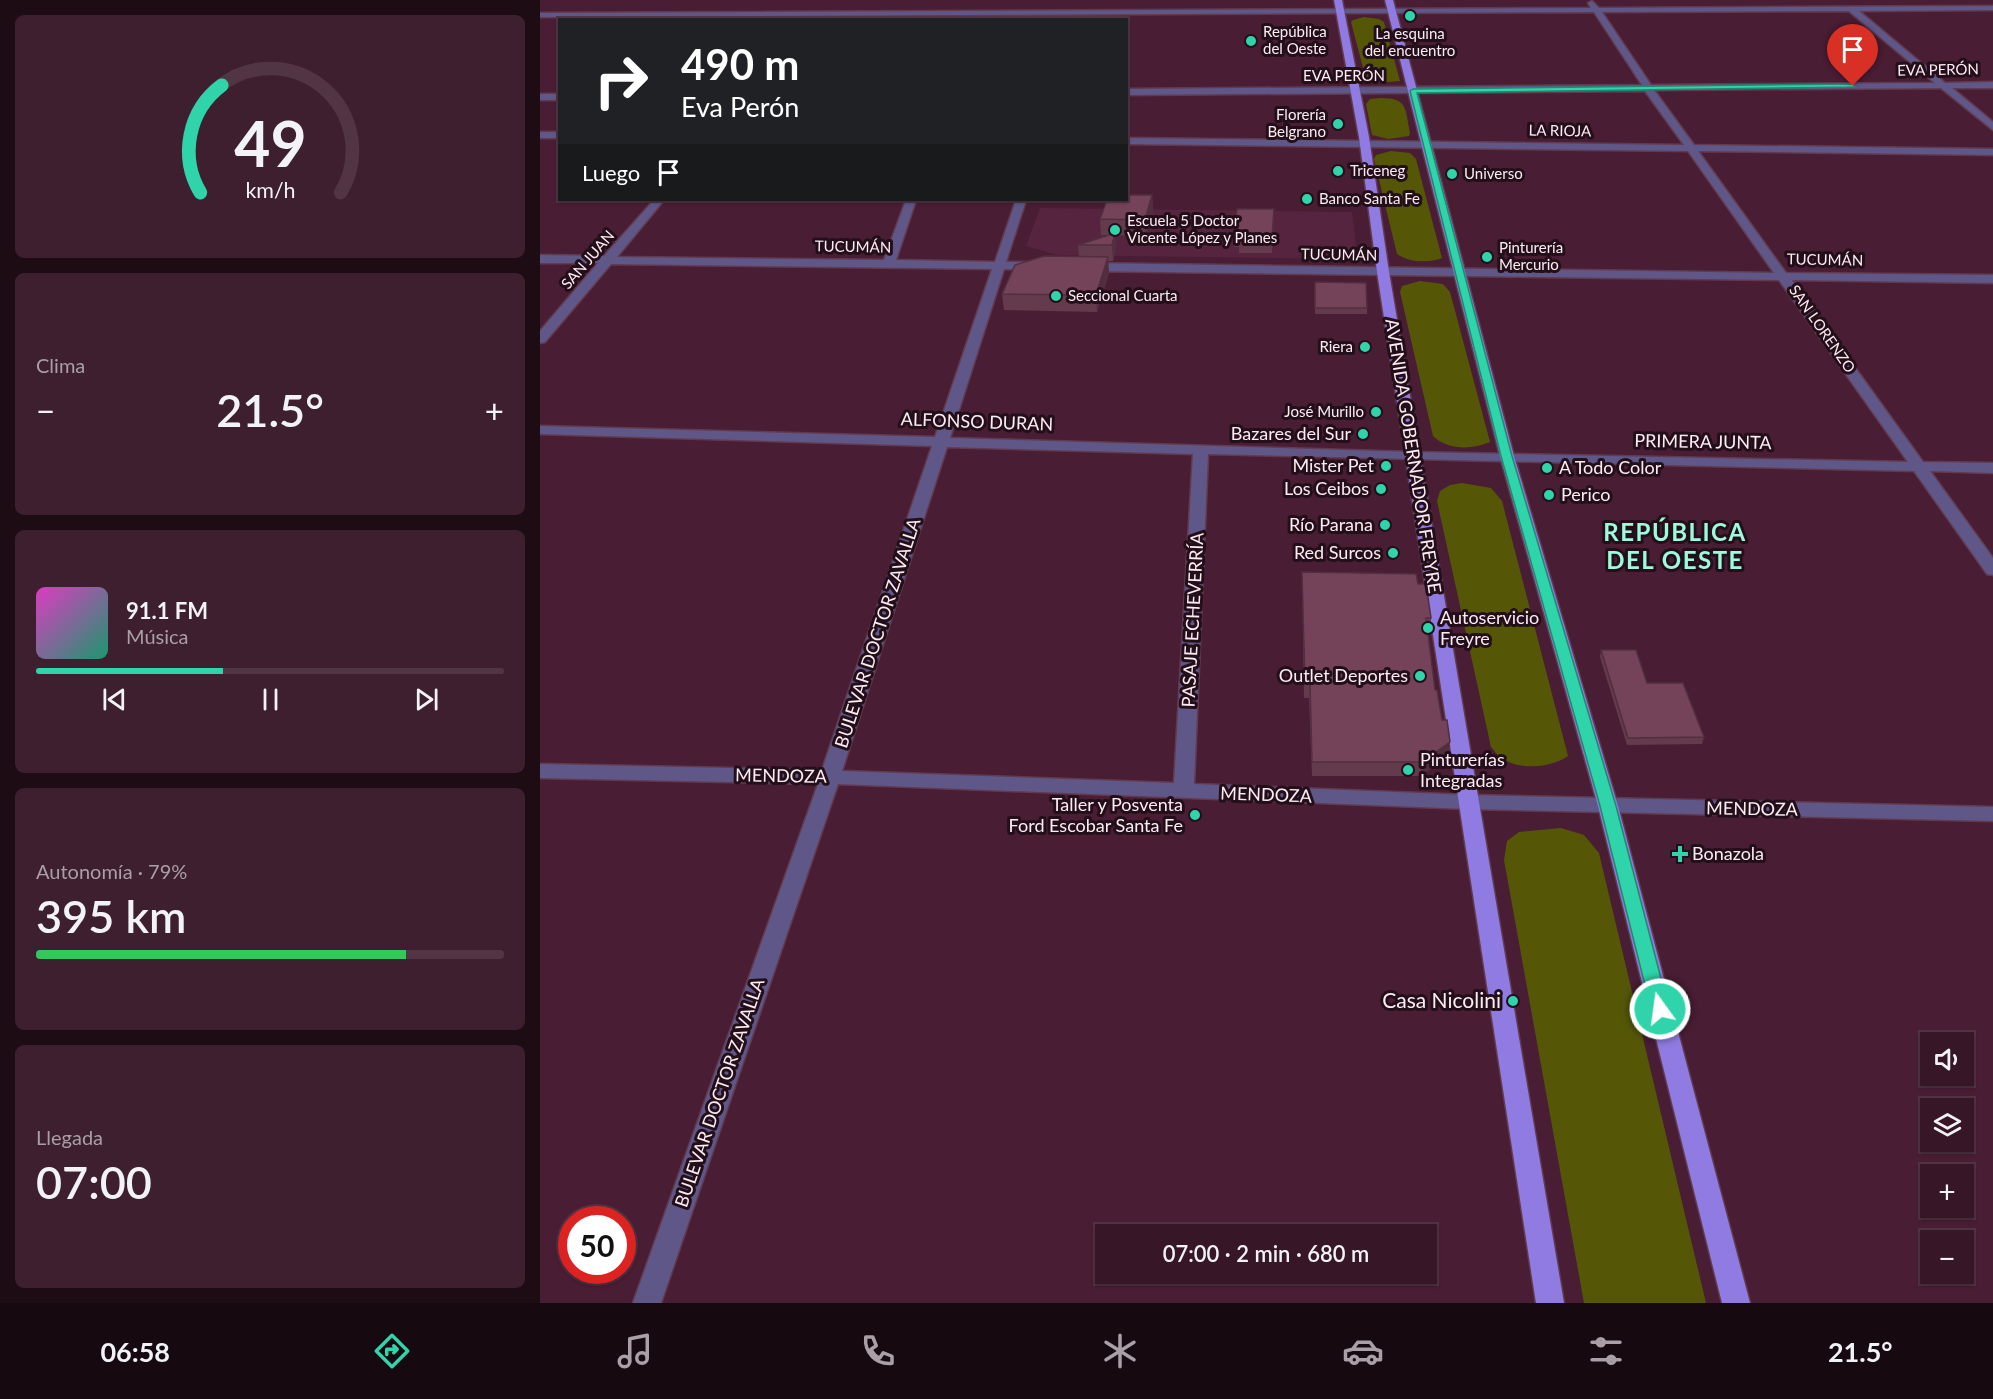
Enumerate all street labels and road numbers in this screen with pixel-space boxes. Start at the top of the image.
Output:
street label: EVA PERÓN [1897,59,1979,79]
street label: EVA PERÓN [1303,66,1385,84]
street label: LA RIOJA [1529,120,1592,140]
street label: SAN JUAN [557,226,618,292]
street label: TUCUMÁN [815,236,891,256]
street label: TUCUMÁN [1301,244,1377,264]
street label: TUCUMÁN [1787,249,1863,269]
street label: SAN LORENZO [1786,281,1860,376]
street label: AVENIDA GOBERNADOR FREYRE [1381,317,1447,595]
street label: ALFONSO DURAN [900,407,1054,435]
street label: PRIMERA JUNTA [1634,429,1773,453]
street label: BULEVAR DOCTOR ZAVALLA [829,514,925,750]
street label: PASAJE ECHEVERRÍA [1176,531,1208,708]
street label: MENDOZA [735,763,828,787]
street label: MENDOZA [1220,781,1313,807]
street label: MENDOZA [1706,796,1799,820]
street label: BULEVAR DOCTOR ZAVALLA [670,975,769,1210]

